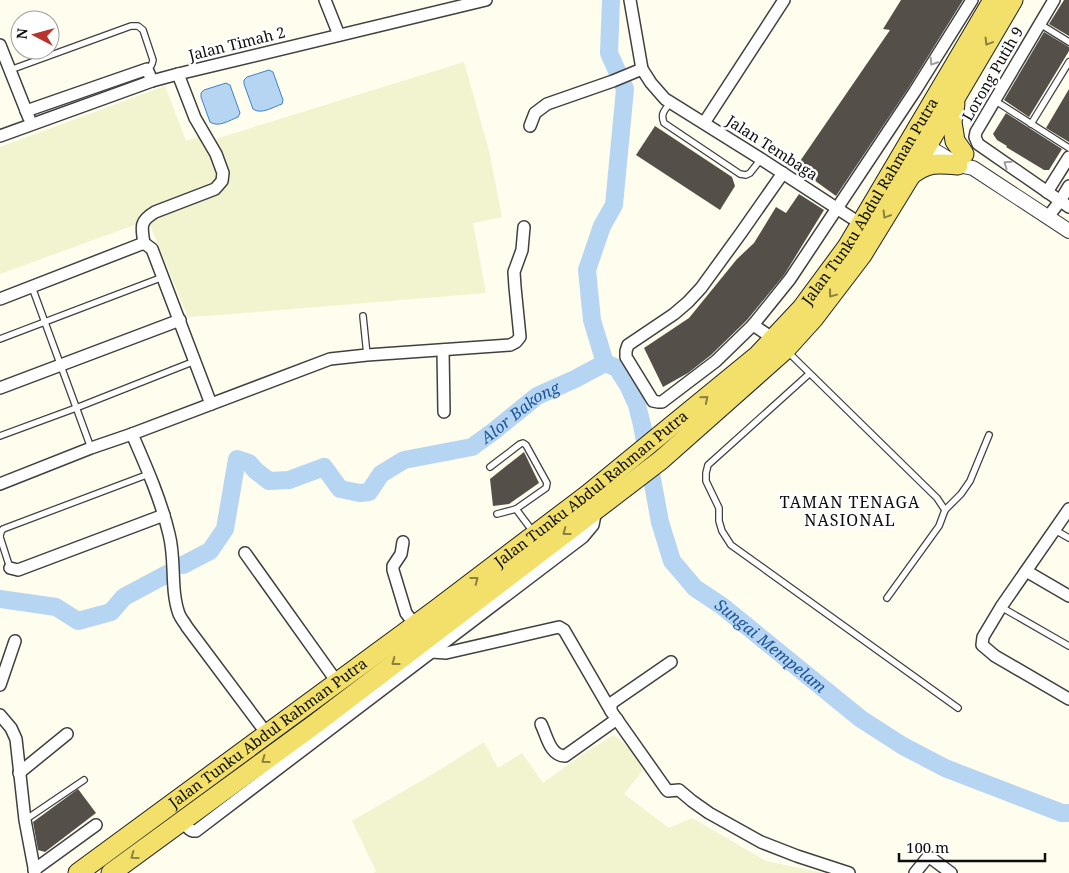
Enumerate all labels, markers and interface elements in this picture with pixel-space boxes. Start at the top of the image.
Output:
north arrow [10,10,60,60]
street label: Jalan Timah 2 [185,21,287,65]
street label: Lorong Putih 9 [957,23,1027,124]
text: N [12,27,32,40]
one-way arrow [985,36,995,45]
one-way arrow [930,57,939,66]
street label: Jalan Tunku Abdul Rahman Putra [796,94,942,309]
street label: Jalan Tembaga [722,110,822,184]
one-way arrow [1003,161,1013,170]
one-way arrow [883,210,893,219]
one-way arrow [830,288,838,297]
water label: Alor Bakong [475,376,564,449]
one-way arrow [699,395,708,404]
street label: Jalan Tunku Abdul Rahman Putra [489,406,692,572]
district label: TAMAN TENAGA NASIONAL [780,491,920,531]
one-way arrow [562,526,572,535]
one-way arrow [469,577,478,585]
water label: Sungai Mempelam [711,593,832,698]
street label: Jalan Tunku Abdul Rahman Putra [164,653,371,813]
one-way arrow [392,657,401,665]
one-way arrow [261,754,271,763]
scale bar [899,830,1045,862]
text: 100 m [906,837,949,857]
one-way arrow [131,850,140,858]

